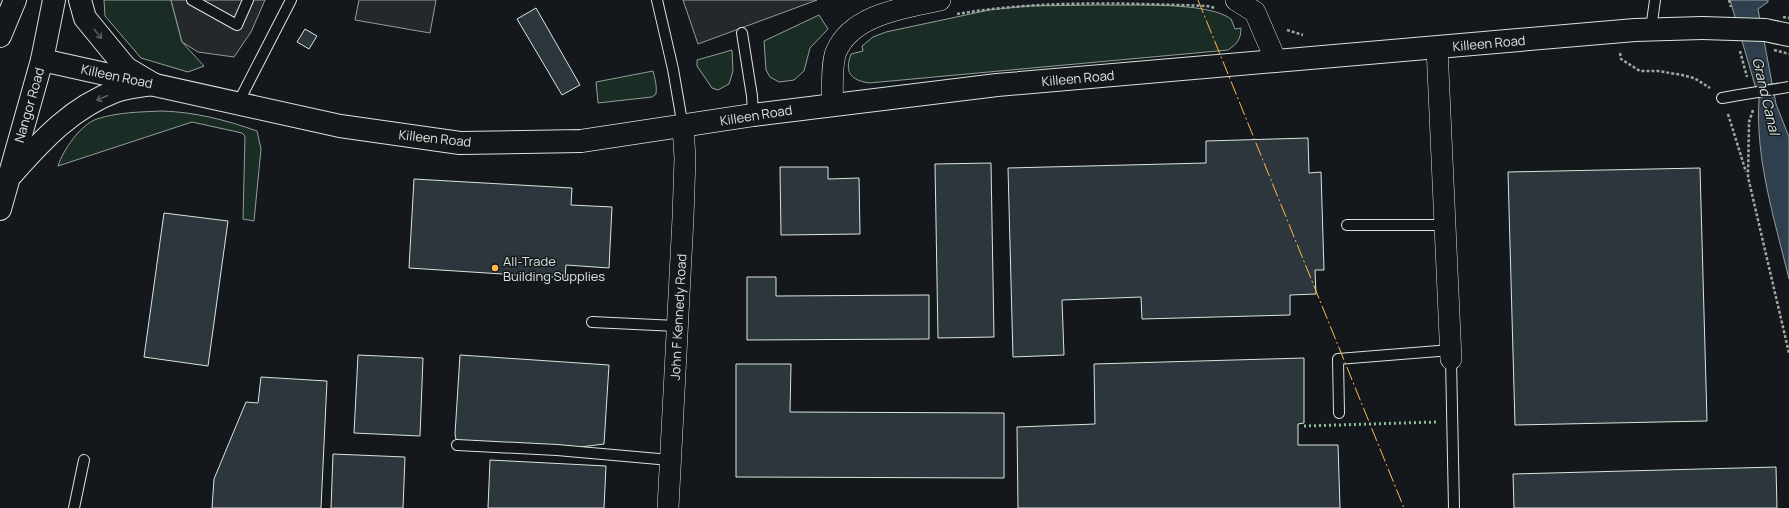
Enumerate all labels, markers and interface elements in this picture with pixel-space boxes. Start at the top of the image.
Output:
one-way arrow [93,28,102,39]
street label: Killeen Road [1452,31,1526,55]
water label: Grand Canal [1748,55,1785,138]
street label: Killeen Road [79,60,155,92]
street label: Nangor Road [10,65,48,145]
street label: Killeen Road [1041,66,1115,90]
one-way arrow [96,94,108,102]
street label: Killeen Road [719,100,793,130]
street label: Killeen Road [398,125,472,151]
place label: All-Trade Building Supplies [503,252,605,285]
street label: John F Kennedy Road [666,253,690,381]
marker: All-Trade Building Supplies [490,263,500,273]

